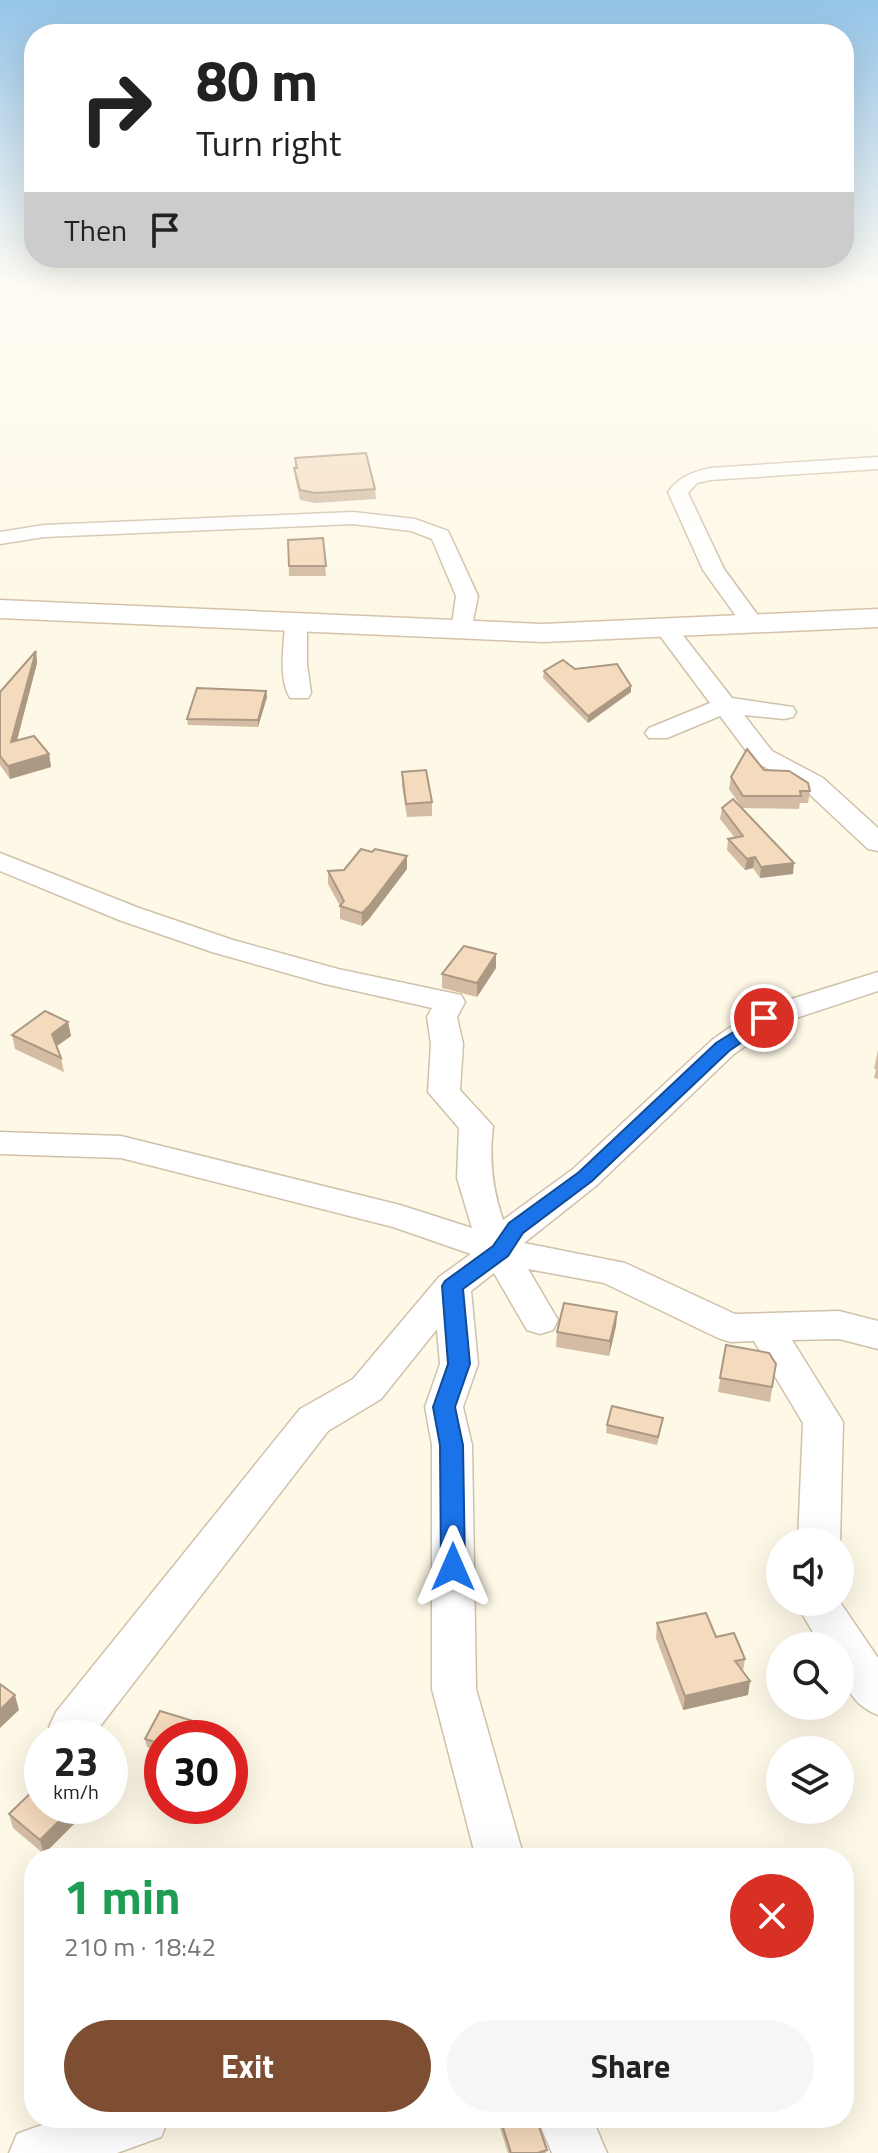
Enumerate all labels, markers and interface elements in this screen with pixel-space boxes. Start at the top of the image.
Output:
text: 80 m [196,38,318,123]
icon: right [64,56,168,160]
text: Turn right [196,115,341,170]
text: Then [64,207,127,253]
icon: arrive [143,208,187,252]
pin [730,984,798,1052]
icon: arrive [742,996,786,1040]
position arrow [411,1525,495,1609]
map controls [766,1528,854,1824]
button: sound [766,1528,854,1616]
button: search [766,1632,854,1720]
speed limit sign: 30 [144,1720,248,1824]
text: 23 [54,1731,98,1792]
button: layers [766,1736,854,1824]
text: km/h [53,1776,99,1807]
text: 1 min [64,1860,181,1933]
button: close [730,1874,814,1958]
text: 210 m · 18:42 [64,1927,216,1966]
button: Exit [64,2020,431,2112]
button: Share [447,2020,814,2112]

